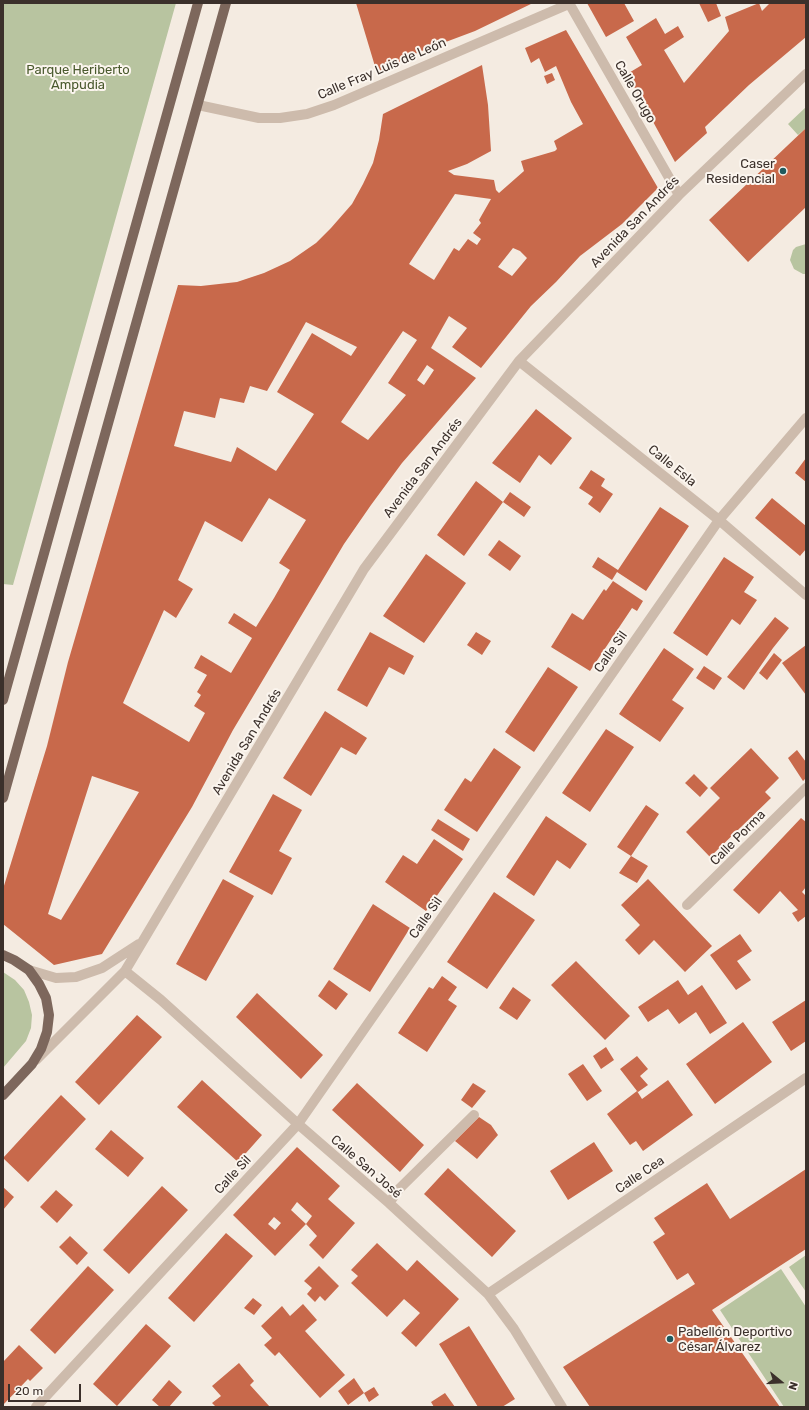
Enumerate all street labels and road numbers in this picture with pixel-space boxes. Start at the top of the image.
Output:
street label: Calle Fray Luis de León [315,35,449,103]
street label: Calle Orugo [611,58,659,126]
street label: Avenida San Andrés [587,173,683,271]
street label: Avenida San Andrés [380,415,466,521]
street label: Calle Esla [645,442,699,490]
street label: Calle Sil [591,628,631,676]
street label: Avenida San Andrés [209,686,285,798]
street label: Calle Porma [707,807,769,869]
street label: Calle Sil [406,894,446,942]
street label: Calle San José [327,1132,405,1202]
street label: Calle Sil [211,1152,255,1198]
street label: Calle Cea [613,1153,667,1197]

